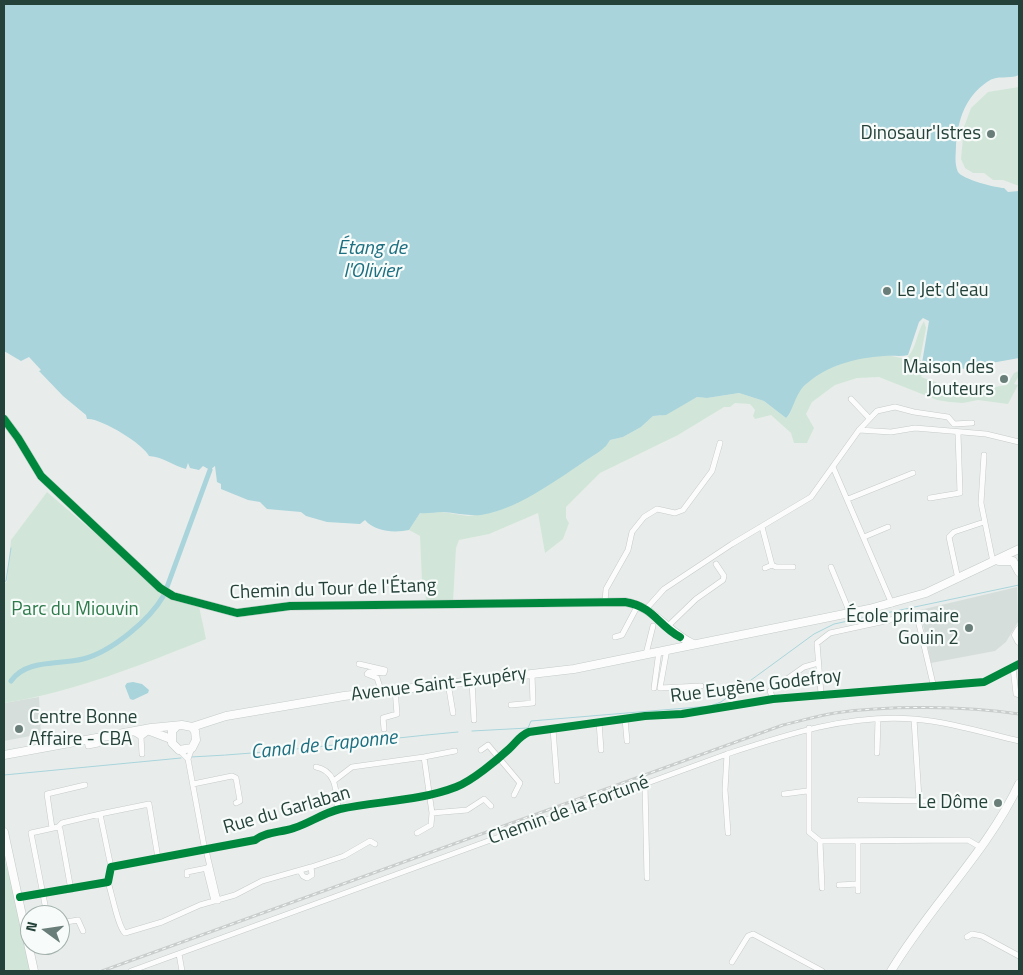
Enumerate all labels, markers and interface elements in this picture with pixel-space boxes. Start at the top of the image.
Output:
place label: Dinosaur'Istres [860,123,981,145]
marker: Dinosaur'Istres [985,128,997,140]
water label: Étang de l'Olivier [337,237,407,284]
place label: Le Jet d'eau [897,280,988,302]
marker: Le Jet d'eau [881,285,893,297]
place label: Maison des Jouteurs [903,357,994,401]
marker: Maison des Jouteurs [998,373,1010,385]
street label: Chemin du Tour de l'Étang [229,575,437,605]
park label: Parc du Miouvin [11,599,139,621]
place label: École primaire Gouin 2 [846,606,959,650]
marker: École primaire Gouin 2 [963,622,975,634]
street label: Avenue Saint-Exupéry [350,663,528,707]
street label: Rue Eugène Godefroy [669,665,843,709]
place label: Centre Bonne Affaire - CBA [29,707,137,751]
marker: Centre Bonne Affaire - CBA [13,723,25,735]
water label: Canal de Craponne [249,726,399,766]
street label: Chemin de la Fortuné [486,771,652,851]
street label: Rue du Garlaban [221,782,353,840]
place label: Le Dôme [917,792,988,814]
marker: Le Dôme [992,797,1004,809]
north arrow [20,905,70,955]
text: N [20,919,42,934]

